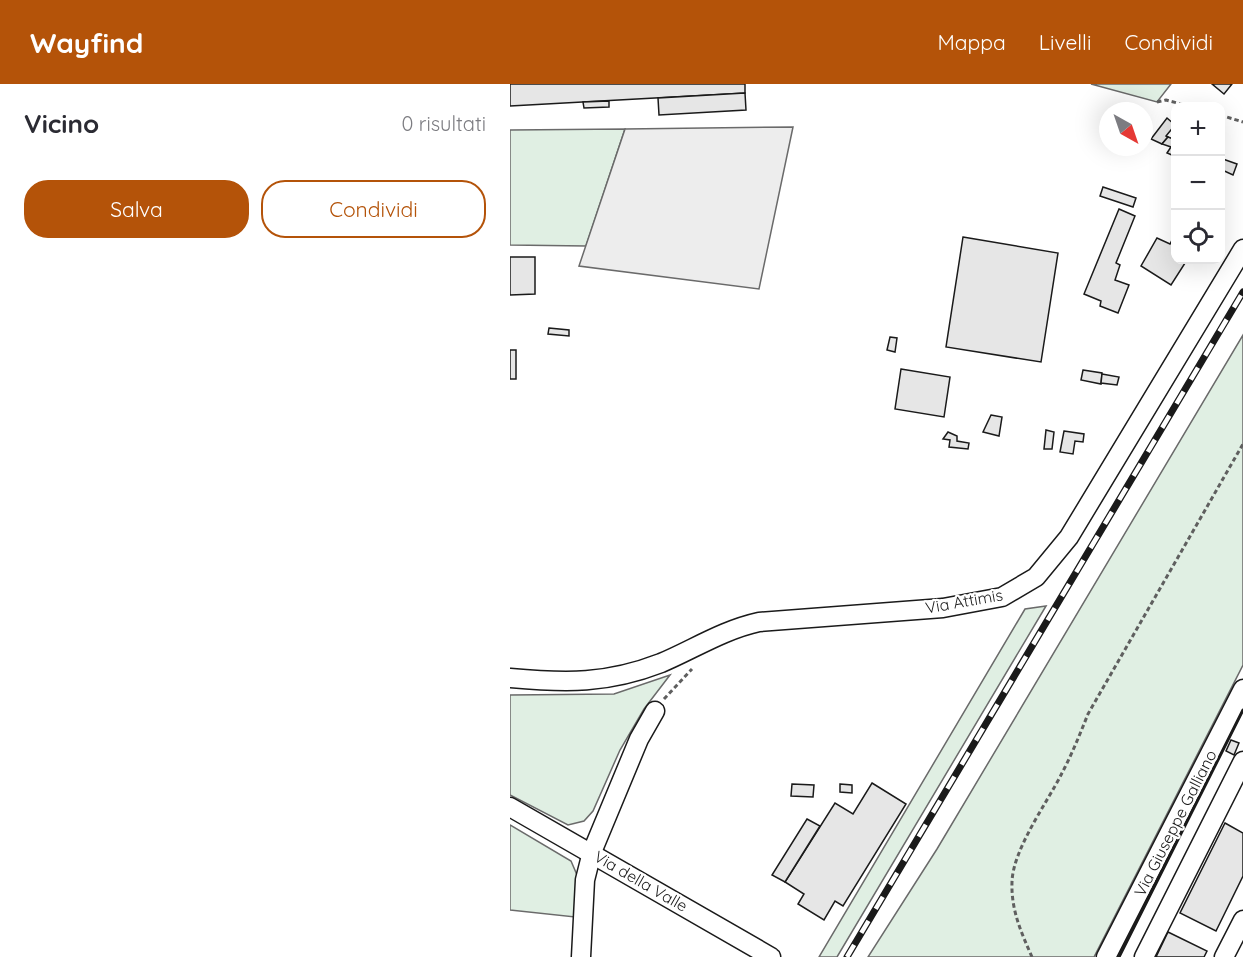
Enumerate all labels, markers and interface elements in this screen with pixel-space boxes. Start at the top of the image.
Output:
text: Wayfind [30,25,143,60]
text: Mappa [937,29,1006,55]
text: Livelli [1039,29,1091,55]
text: Condividi [1124,29,1213,55]
north arrow [1099,102,1153,156]
map controls [1171,102,1225,264]
button: + [1171,102,1225,156]
text: Vicino [24,107,99,140]
text: 0 risultati [401,111,486,136]
button: − [1171,156,1225,210]
button: Salva [24,180,249,238]
button: Condividi [261,180,486,238]
button: locate [1171,210,1225,264]
street label: Via Attimis [924,584,1004,618]
street label: Via Giuseppe Galliano [1129,746,1221,900]
street label: Via della Valle [591,846,691,916]

